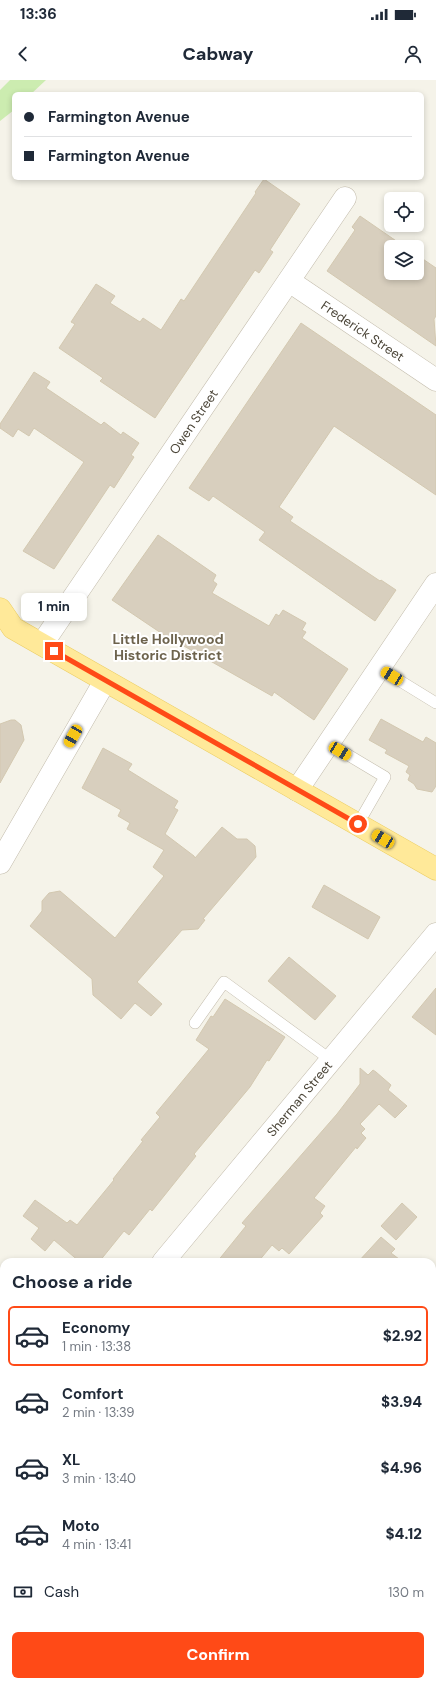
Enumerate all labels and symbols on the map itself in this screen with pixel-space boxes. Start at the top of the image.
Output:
street label: Frederick Street [318,297,407,365]
street label: Owen Street [165,386,222,458]
callout: 1 min [21,593,87,621]
district label: Little Hollywood Historic District [112,630,224,664]
route end [45,642,63,660]
car [379,665,405,687]
car [62,723,84,749]
car [327,740,353,762]
route start [349,815,367,833]
car [370,828,396,850]
street label: Sherman Street [263,1057,336,1140]

